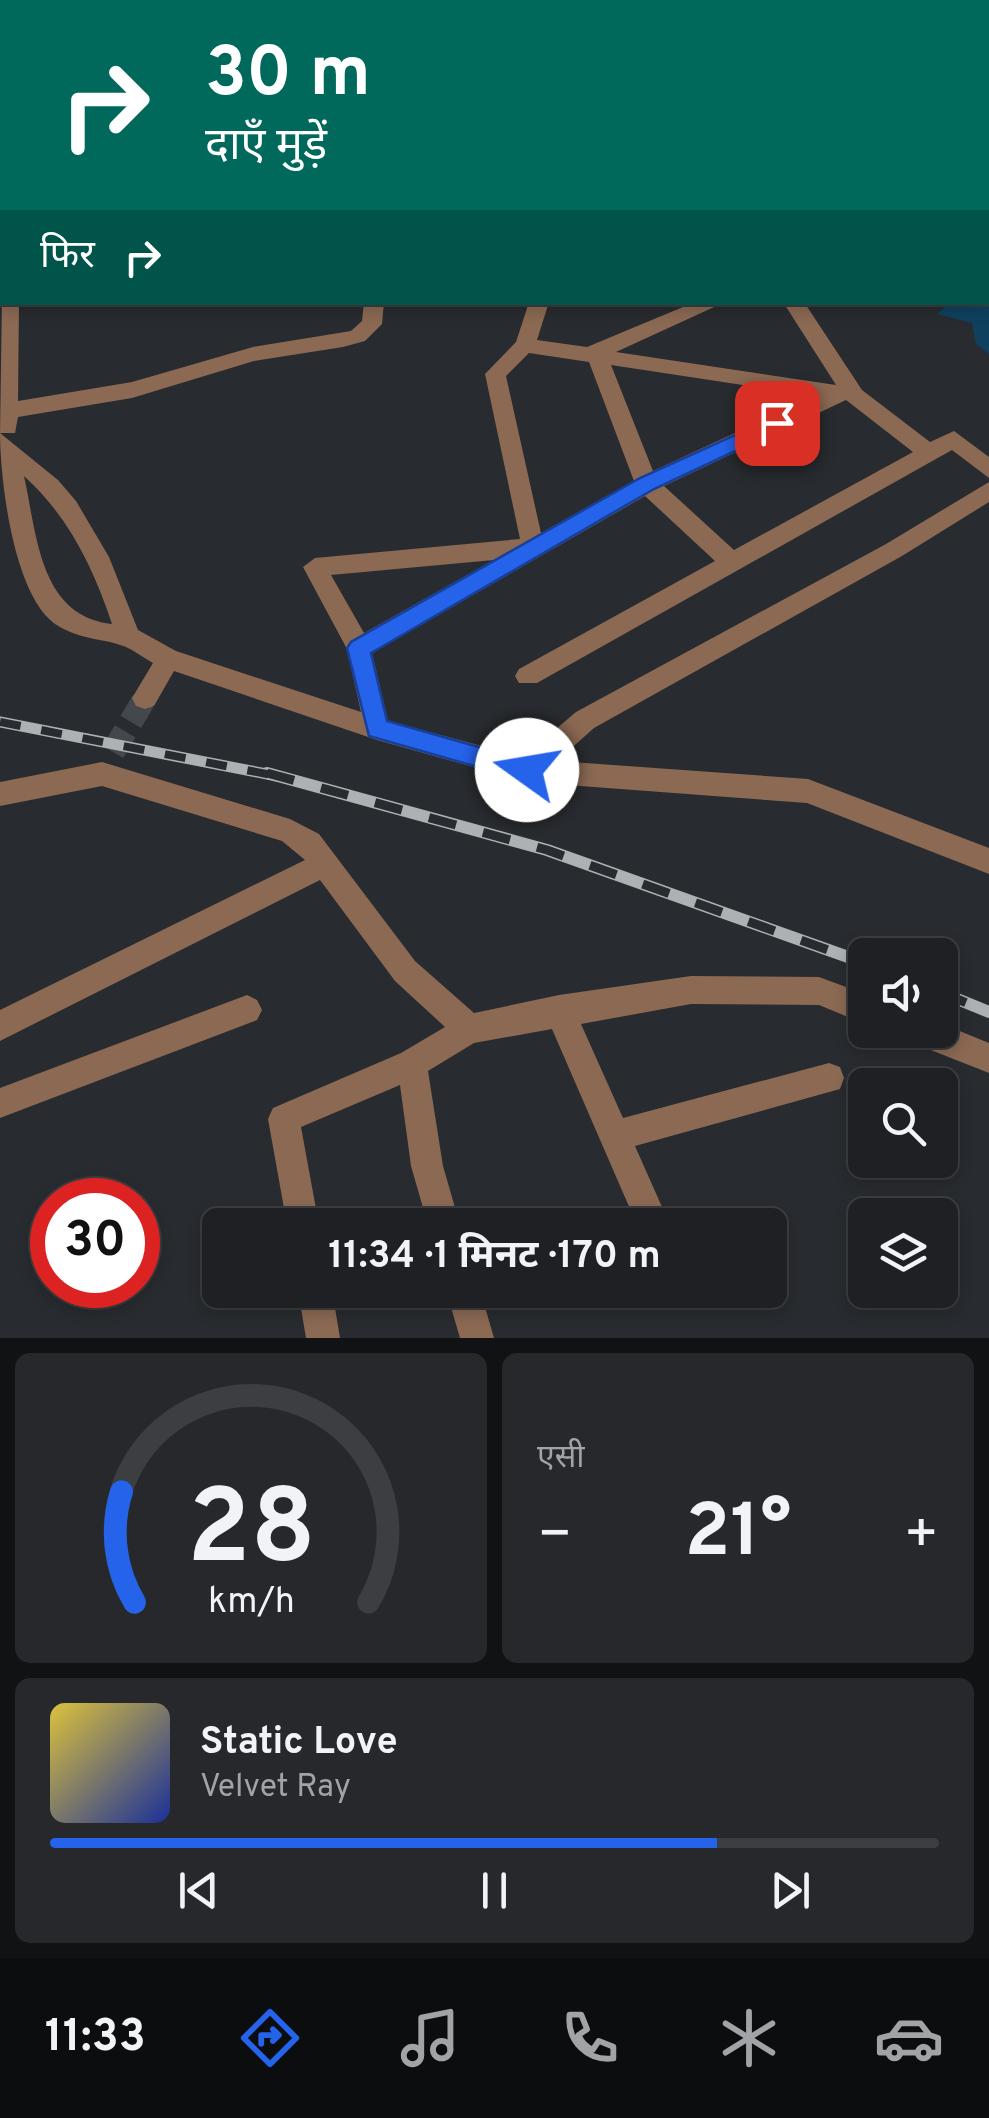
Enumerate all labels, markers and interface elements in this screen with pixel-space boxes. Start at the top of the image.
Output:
text: 30 m [205,32,371,121]
icon: right [40,40,170,170]
text: दाएँ मुड़ें [205,119,327,176]
icon: right [115,230,170,285]
text: फिर [40,233,95,282]
pin [735,381,820,466]
icon: arrive [750,396,805,451]
position arrow [475,718,579,822]
map controls [848,938,958,1308]
button: sound [848,938,958,1048]
button: search [848,1068,958,1178]
speed limit sign: 30 [30,1178,160,1308]
button: layers [848,1198,958,1308]
text: 11:34 · 1 मिनट · 170 m [328,1233,661,1282]
text: एसी [537,1439,585,1479]
text: 28 [186,1468,316,1600]
text: 21° [684,1488,792,1583]
text: − [537,1502,572,1572]
text: + [904,1502,939,1572]
text: km/h [208,1580,294,1626]
text: Static Love [200,1719,398,1768]
text: Velvet Ray [200,1768,351,1808]
icon: previous [171,1863,226,1918]
icon: pause [467,1863,522,1918]
icon: next [763,1863,818,1918]
icon: directions [235,2003,305,2073]
icon: music [395,2003,465,2073]
icon: phone [555,2003,625,2073]
icon: climate [714,2003,784,2073]
icon: car [874,2003,944,2073]
text: 11:33 [45,2010,146,2067]

